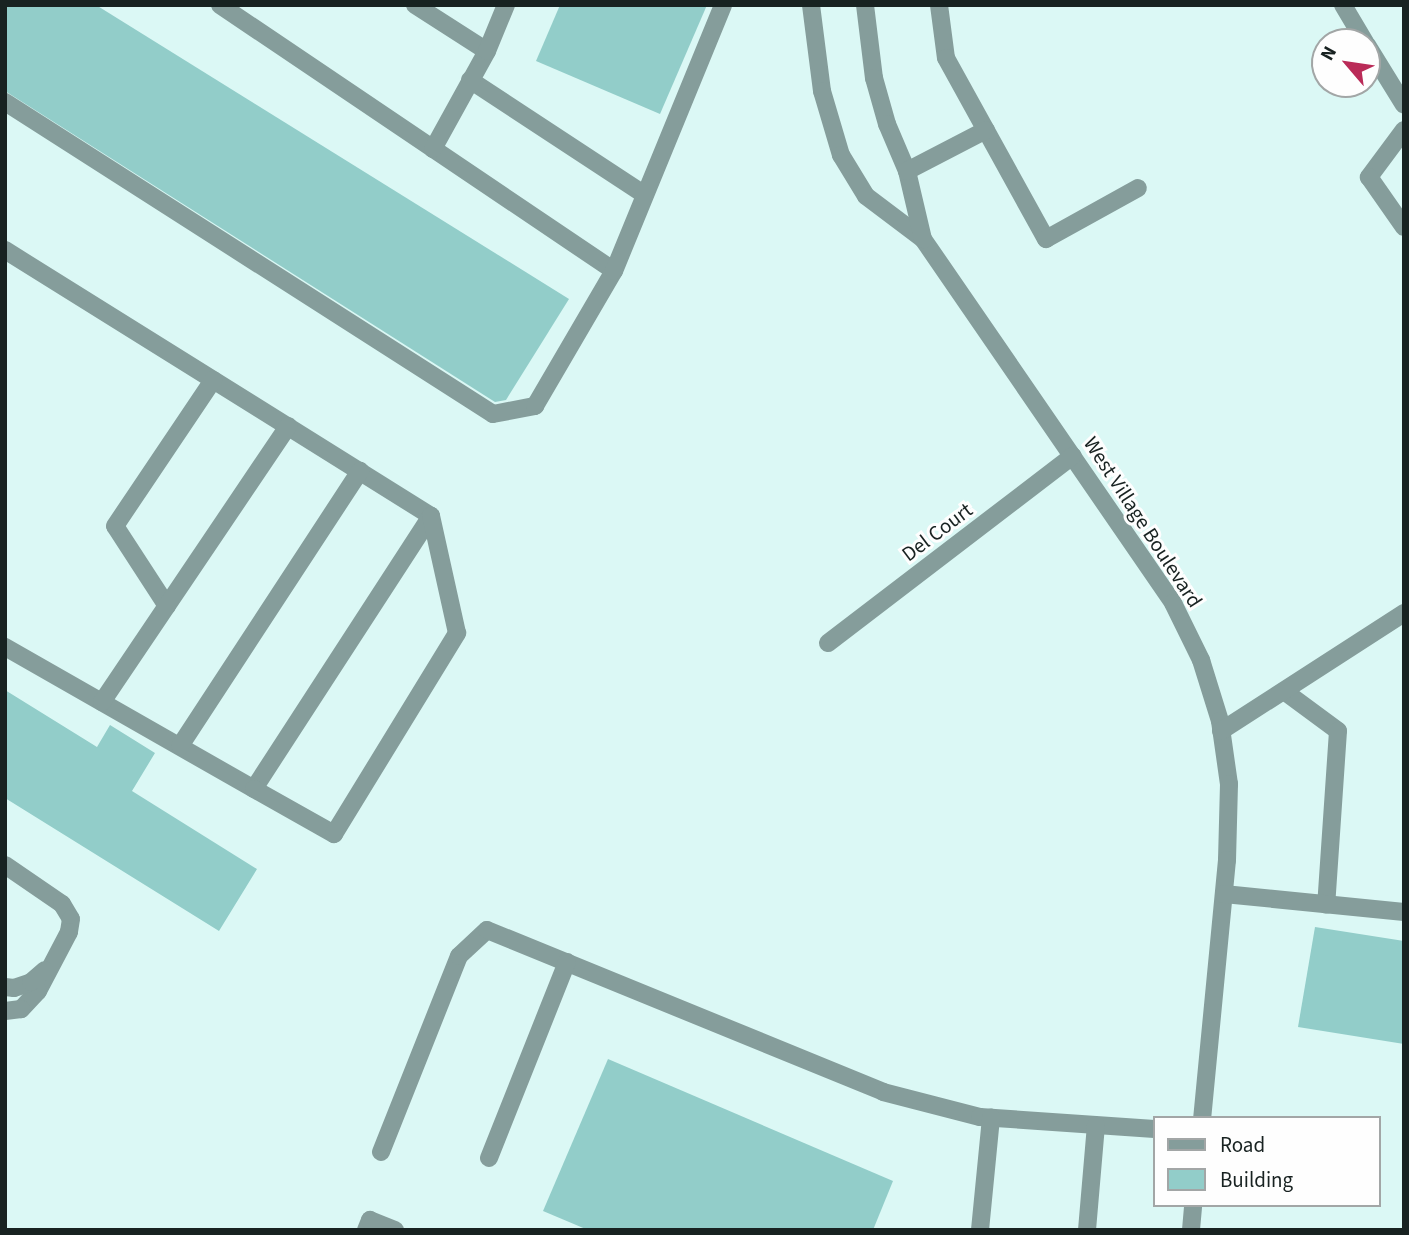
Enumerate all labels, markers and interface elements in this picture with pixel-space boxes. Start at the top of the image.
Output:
north arrow [1311,28,1381,98]
text: N [1314,41,1344,66]
street label: West Village Boulevard [1078,432,1208,612]
street label: Del Court [897,497,977,567]
legend [1154,1116,1381,1207]
text: Road [1220,1130,1265,1160]
text: Building [1220,1165,1293,1195]

